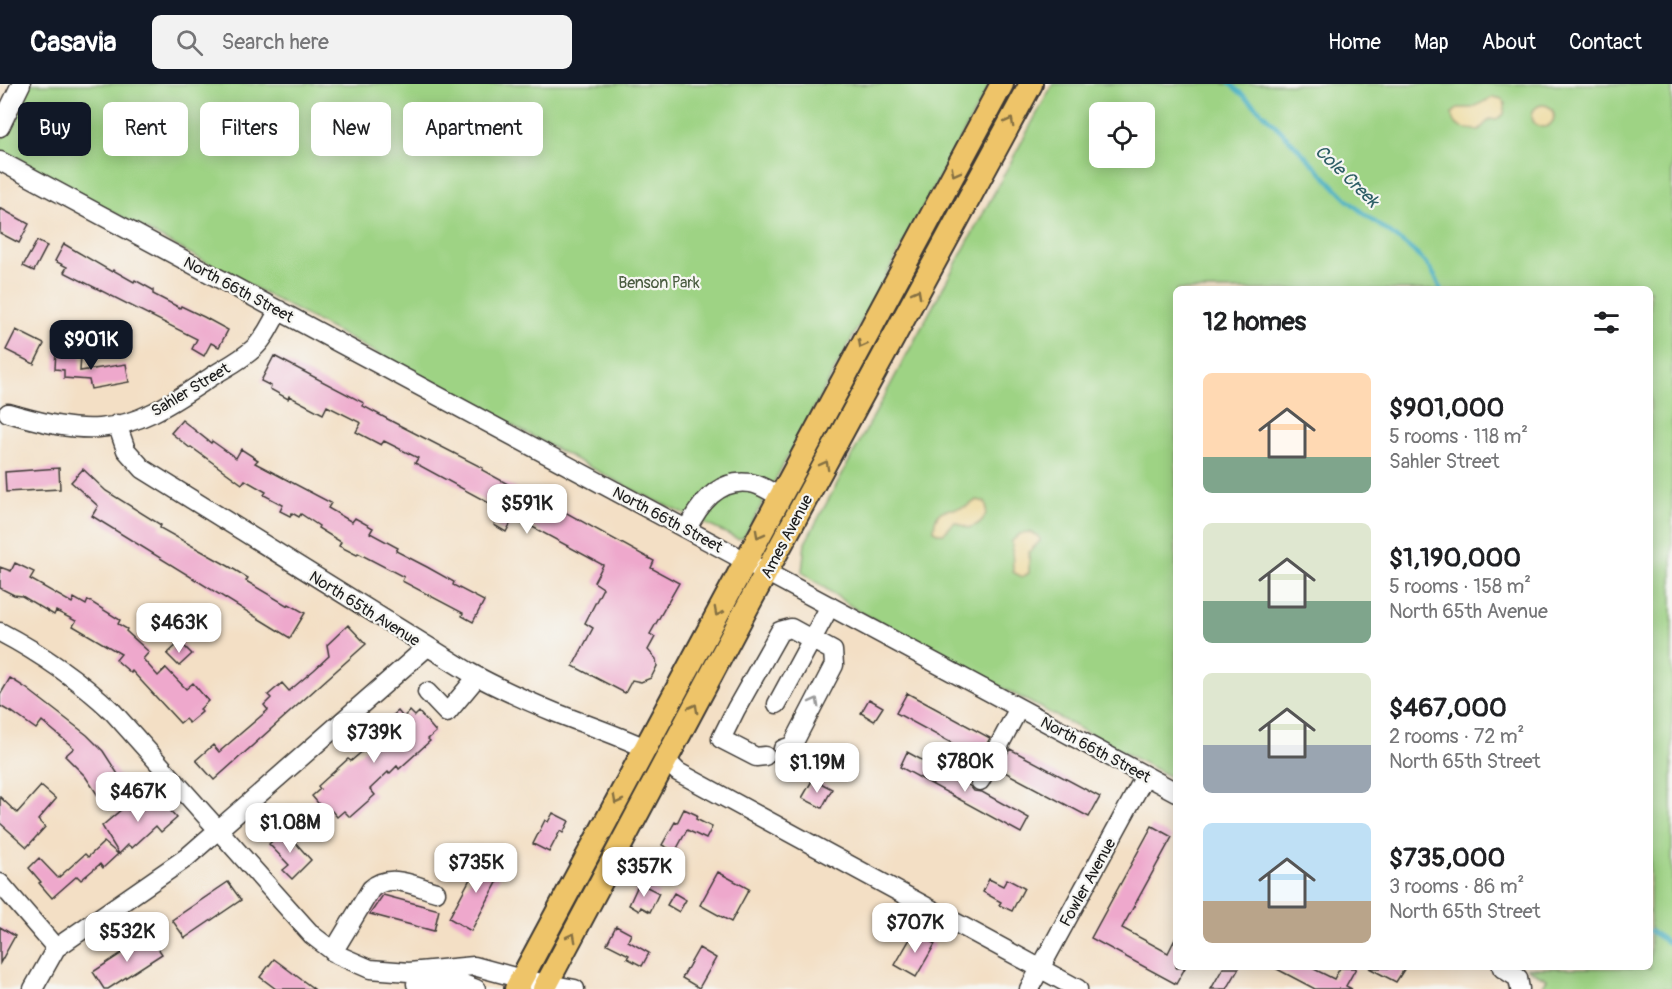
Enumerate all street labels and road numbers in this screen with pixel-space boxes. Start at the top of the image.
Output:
street label: North 66th Street [180,252,298,328]
street label: Sahler Street [147,358,234,421]
street label: North 66th Street [609,482,727,558]
street label: Ames Avenue [756,491,817,582]
street label: North 65th Avenue [305,567,424,651]
street label: North 66th Street [1037,712,1155,788]
street label: Fowler Avenue [1055,835,1120,930]

